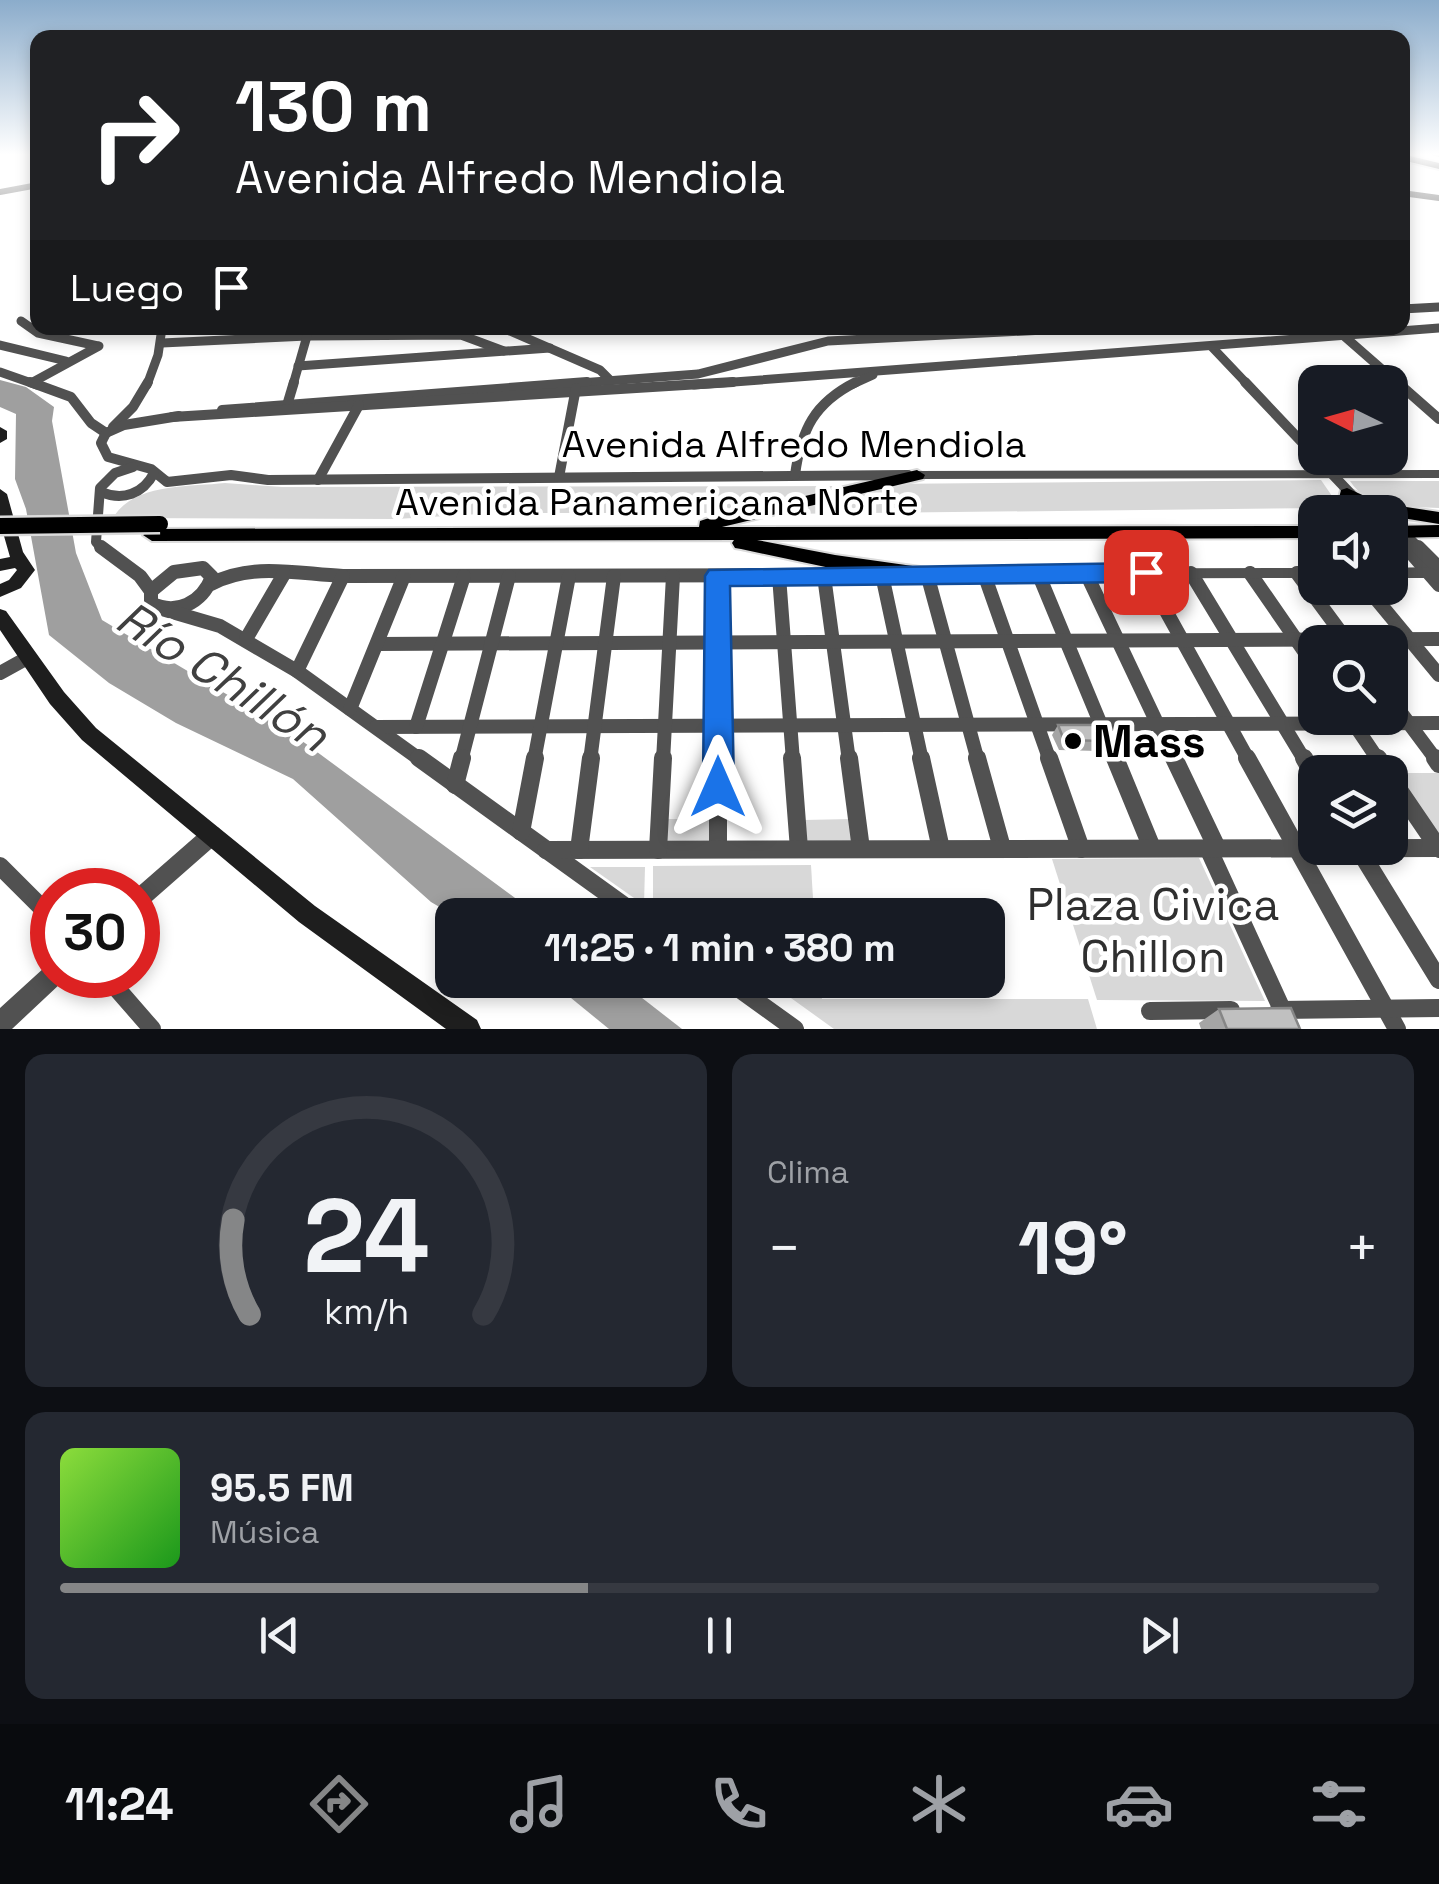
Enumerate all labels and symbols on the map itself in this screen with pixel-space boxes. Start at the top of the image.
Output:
north arrow [1298,365,1408,475]
street label: Avenida Alfredo Mendiola [562,420,1026,468]
street label: Avenida Panamericana Norte [395,478,919,526]
pin [1104,530,1189,615]
water label: Río Chillón [106,587,342,766]
place label: Mass [1093,713,1206,770]
marker: Mass [1062,730,1084,752]
position arrow [666,735,770,839]
speed limit sign: 30 [30,868,160,998]
park label: Plaza Civica Chillon [1027,876,1279,985]

